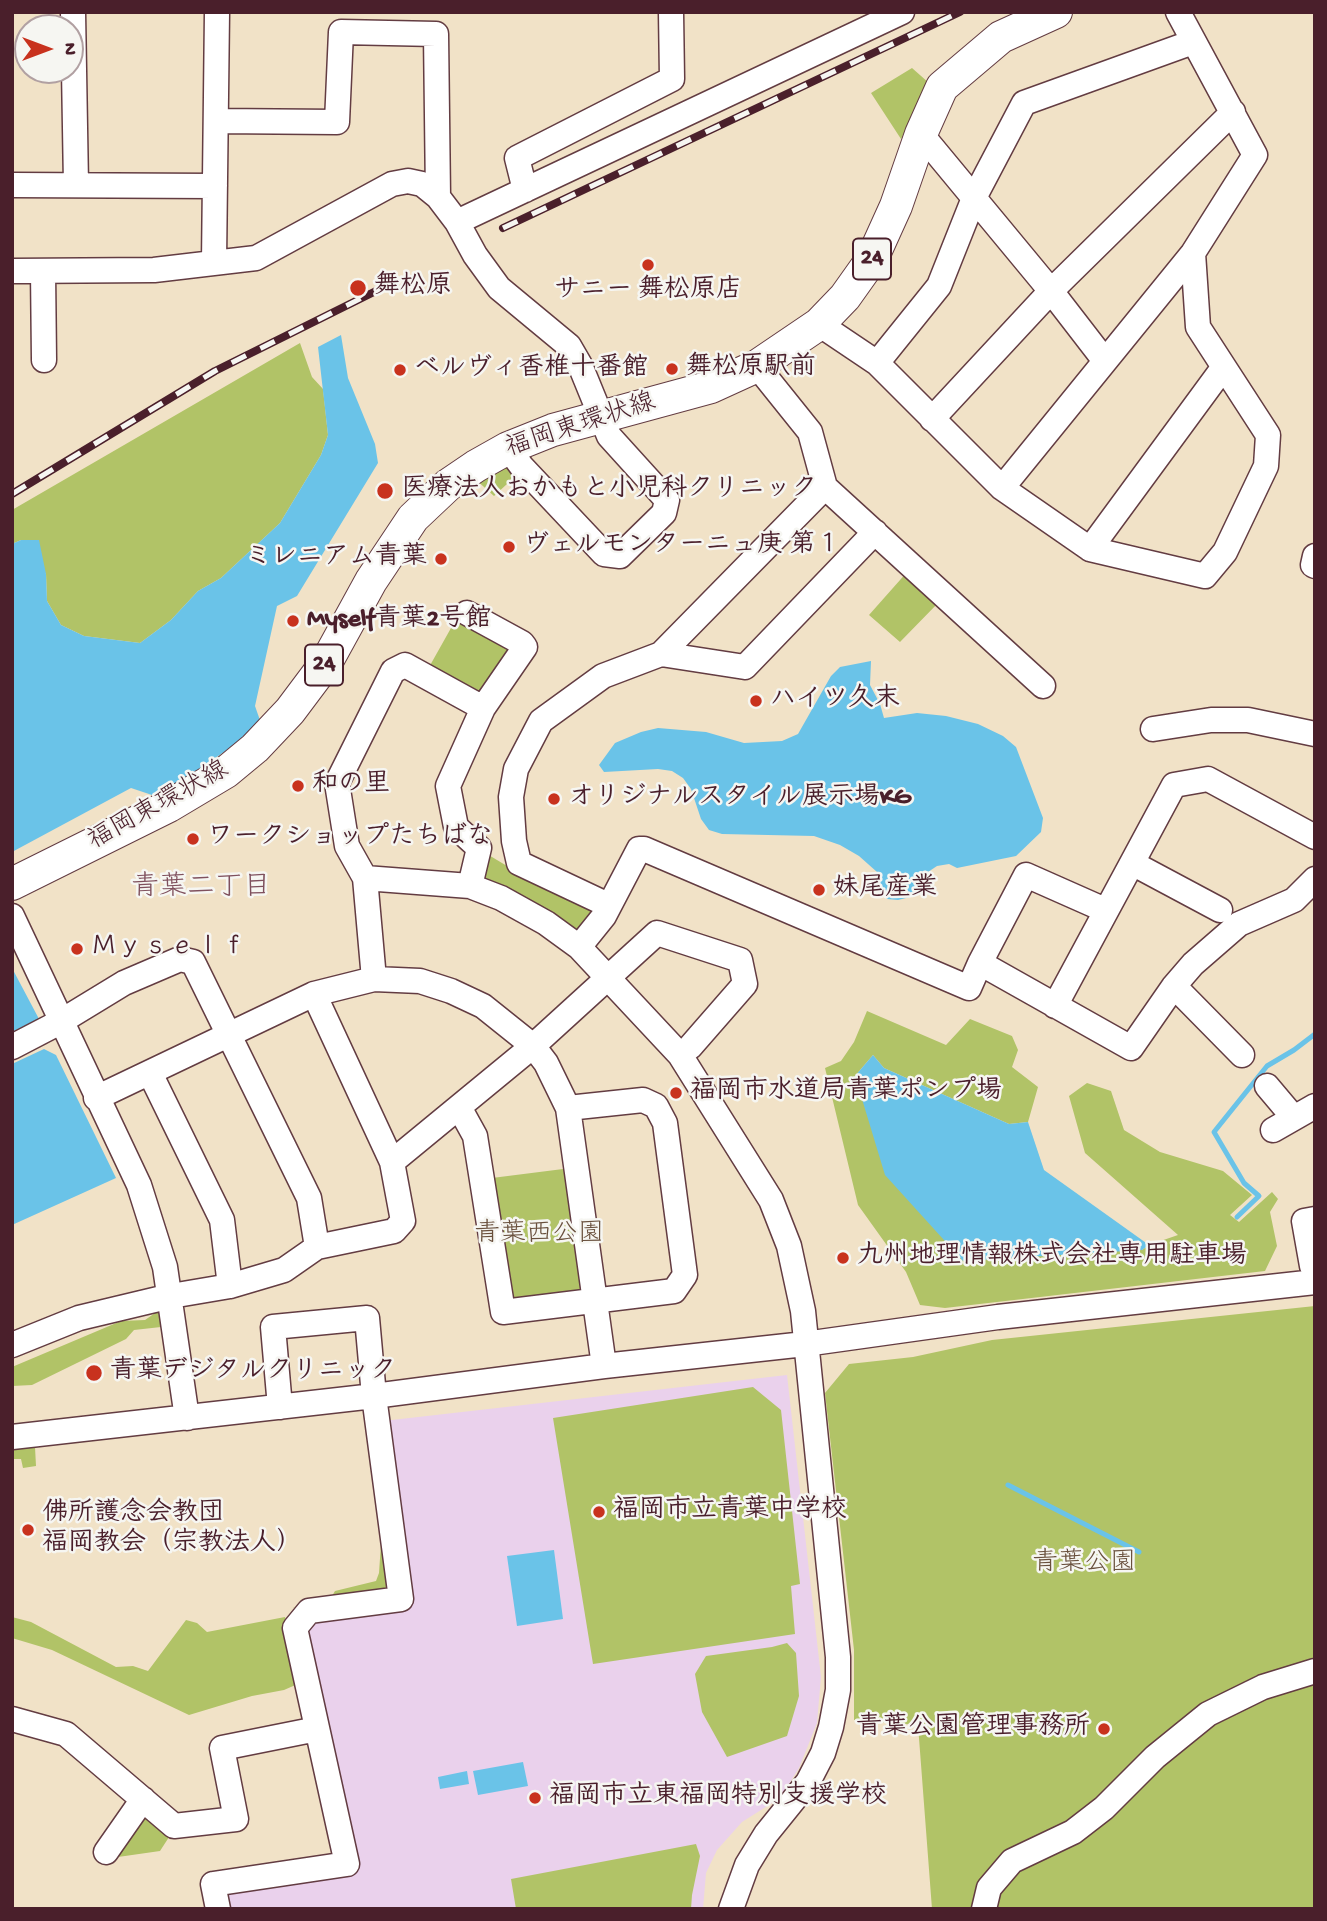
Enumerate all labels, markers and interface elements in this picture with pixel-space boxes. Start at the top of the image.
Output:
north arrow [14,14,84,84]
text: N [57,43,80,55]
road number: 24 [853,238,891,280]
marker: サニー 舞松原店 [640,257,656,273]
place label: 舞松原 [374,272,452,304]
place label: サニー 舞松原店 [554,276,742,308]
marker: 舞松原 [348,278,368,298]
place label: 舞松原駅前 [686,353,816,385]
place label: ベルヴィ香椎十番館 [414,354,648,386]
marker: 舞松原駅前 [664,361,680,377]
marker: ベルヴィ香椎十番館 [392,362,408,378]
street label: 福岡東環状線 [502,388,660,466]
place label: 医療法人おかもと小児科クリニック [401,475,817,507]
marker: 医療法人おかもと小児科クリニック [375,481,395,501]
place label: ヴェルモンターニュ庚 第１ [523,531,841,563]
marker: ヴェルモンターニュ庚 第１ [501,539,517,555]
place label: ミレニアム青葉 [245,543,427,575]
marker: ミレニアム青葉 [433,551,449,567]
place label: Myself青葉2号館 [307,605,491,637]
marker: Myself青葉2号館 [285,613,301,629]
road number: 24 [305,644,343,686]
place label: ハイツ久末 [770,685,900,717]
marker: ハイツ久末 [748,693,764,709]
street label: 福岡東環状線 [83,756,235,858]
place label: 和の里 [312,770,390,802]
marker: 和の里 [290,778,306,794]
place label: オリジナルスタイル展示場KG [568,783,911,815]
marker: オリジナルスタイル展示場KG [546,791,562,807]
place label: ワークショップたちばな [207,823,493,855]
marker: ワークショップたちばな [185,831,201,847]
district label: 青葉二丁目 [131,873,271,907]
place label: 妹尾産業 [833,874,937,906]
marker: 妹尾産業 [811,882,827,898]
place label: Ｍｙｓｅｌｆ [91,933,247,965]
marker: Ｍｙｓｅｌｆ [69,941,85,957]
place label: 福岡市水道局青葉ポンプ場 [690,1077,1002,1109]
marker: 福岡市水道局青葉ポンプ場 [668,1085,684,1101]
park label: 青葉西公園 [474,1220,604,1252]
place label: 九州地理情報株式会社専用駐車場 [857,1242,1247,1274]
marker: 九州地理情報株式会社専用駐車場 [835,1250,851,1266]
place label: 青葉デジタルクリニック [110,1357,396,1389]
marker: 青葉デジタルクリニック [84,1363,104,1383]
place label: 福岡市立青葉中学校 [613,1496,847,1528]
place label: 佛所護念会教団 福岡教会（宗教法人） [42,1499,302,1560]
marker: 福岡市立青葉中学校 [591,1504,607,1520]
marker: 佛所護念会教団 福岡教会（宗教法人） [20,1522,36,1538]
park label: 青葉公園 [1032,1549,1136,1581]
place label: 青葉公園管理事務所 [856,1713,1090,1745]
marker: 青葉公園管理事務所 [1096,1721,1112,1737]
place label: 福岡市立東福岡特別支援学校 [549,1782,887,1814]
marker: 福岡市立東福岡特別支援学校 [527,1790,543,1806]

